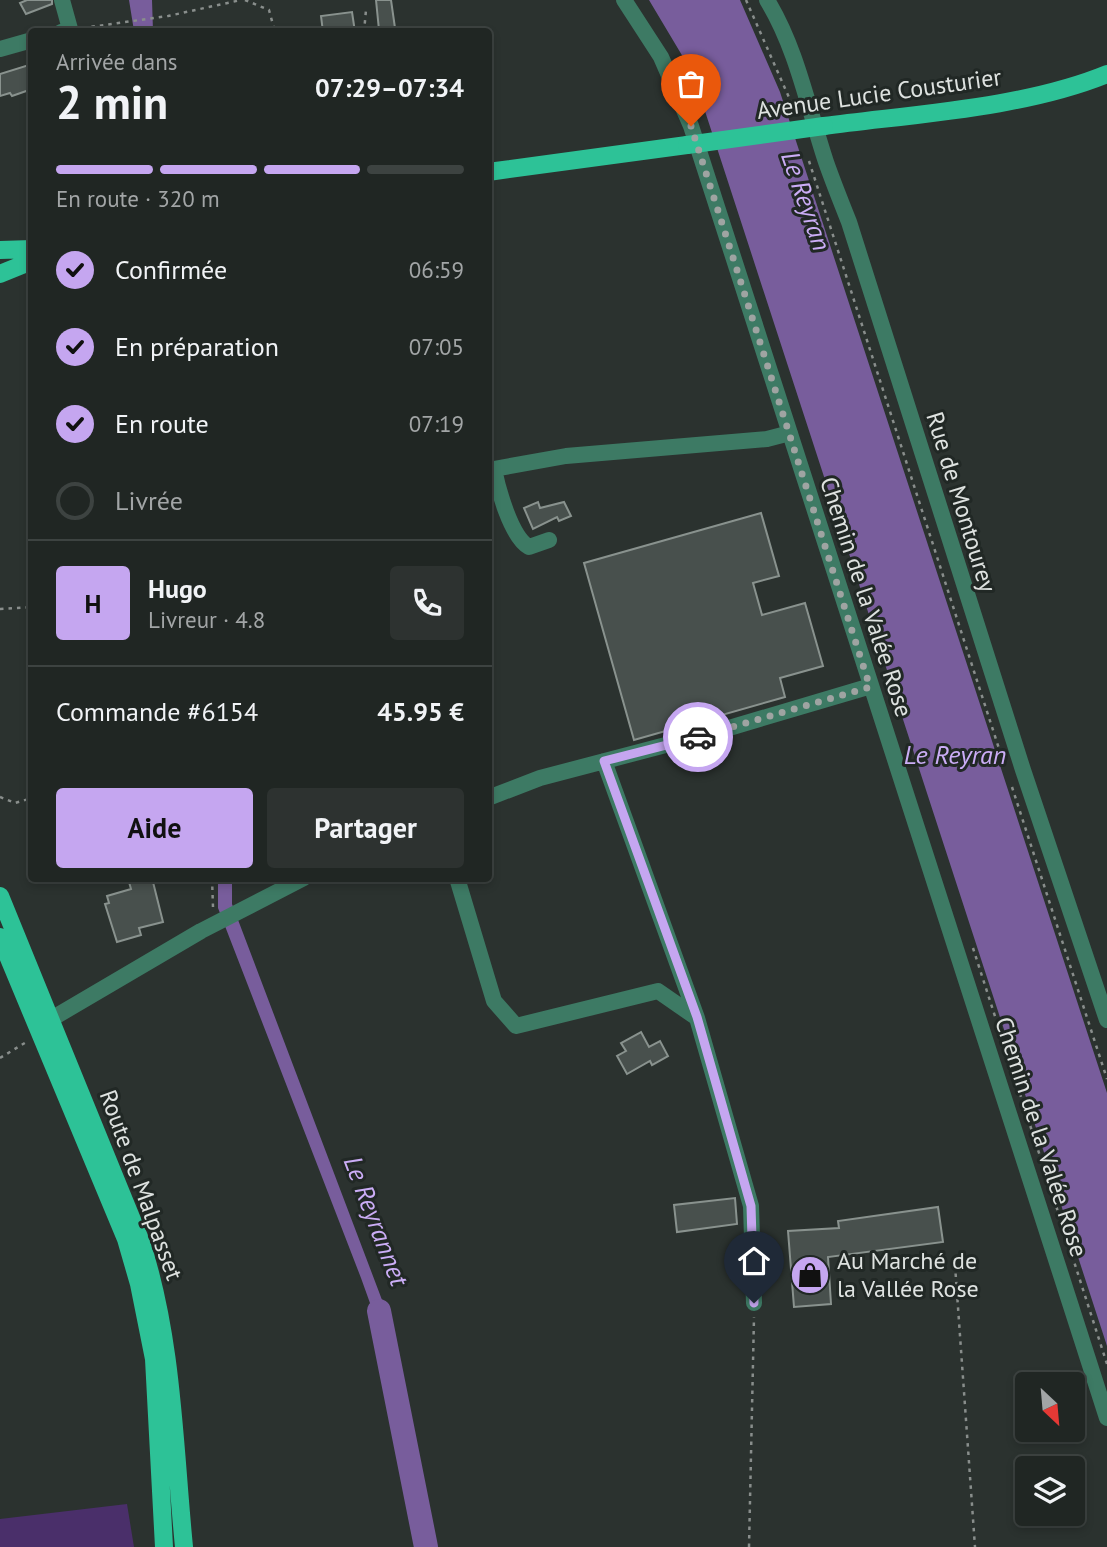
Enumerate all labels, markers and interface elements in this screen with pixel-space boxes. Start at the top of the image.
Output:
text: Arrivée dans [56,47,177,76]
pin [661,54,721,126]
street label: Avenue Lucie Cousturier [755,61,1003,126]
icon: bag [672,65,710,103]
text: 07:29–07:34 [315,71,464,104]
text: 2 min [56,72,168,132]
water label: Le Reyran [774,147,839,255]
text: En route · 320 m [56,184,220,213]
icon: check [56,251,94,289]
text: Confirmée [115,253,227,286]
text: 06:59 [409,255,464,284]
icon: check [56,328,94,366]
text: En préparation [115,330,279,363]
text: 07:05 [409,332,464,361]
icon: check [56,405,94,443]
text: En route [115,407,209,440]
street label: Rue de Montourey [919,408,1004,596]
text: 07:19 [409,409,464,438]
street label: Chemin de la Valée Rose [813,473,920,721]
text: Livrée [115,484,183,517]
button: phone [390,566,464,640]
text: Hugo [148,572,207,605]
text: H [85,587,101,620]
text: Livreur · 4.8 [148,605,265,634]
text: Commande #6154 [56,695,258,728]
text: 45.95 € [377,695,464,728]
courier [663,702,733,772]
icon: car [679,718,717,756]
water label: Le Reyran [904,738,1006,771]
button: Aide [56,788,253,868]
button: Partager [267,788,464,868]
street label: Chemin de la Valée Rose [988,1013,1095,1261]
street label: Route de Malpasset [93,1085,190,1284]
water label: Le Reyrannet [337,1151,417,1292]
pin [724,1231,784,1303]
icon: home [735,1242,773,1280]
place label: Au Marché de la Vallée Rose [837,1245,979,1304]
shop icon: Au Marché de la Vallée Rose [789,1254,831,1296]
north arrow [1015,1372,1085,1442]
map controls [1015,1372,1085,1526]
button: layers [1015,1456,1085,1526]

